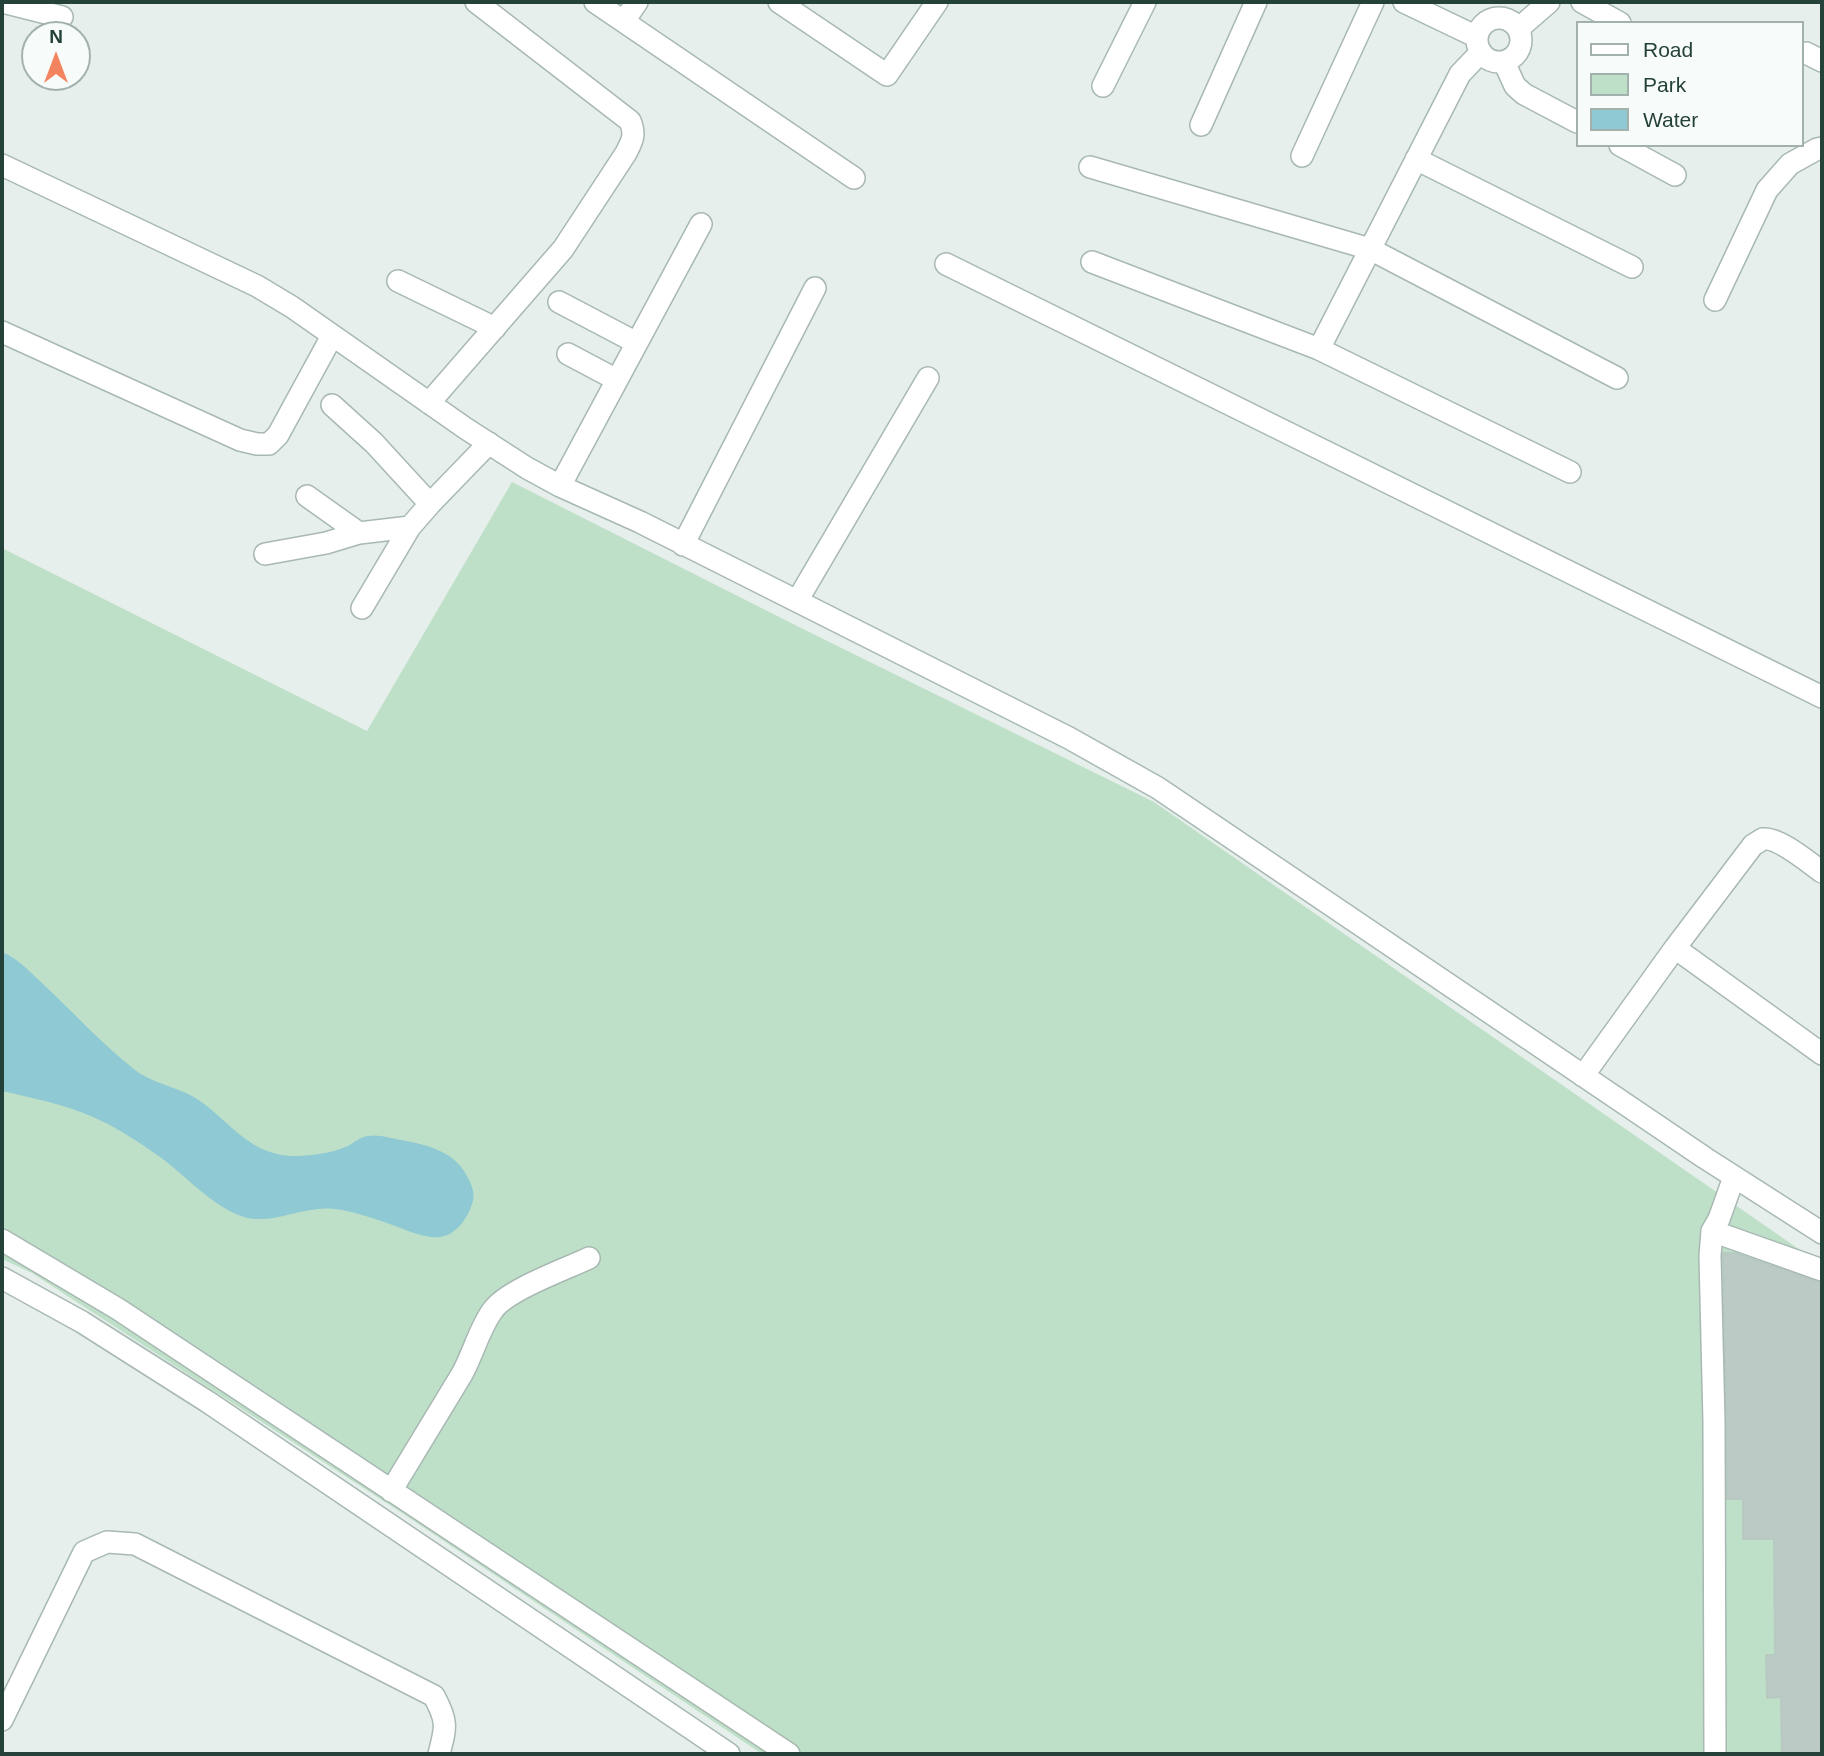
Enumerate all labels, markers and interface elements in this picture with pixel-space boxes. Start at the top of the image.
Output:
north arrow [21,21,91,91]
legend [1576,21,1803,147]
text: N [49,26,63,47]
text: Road [1643,38,1693,61]
text: Park [1643,73,1686,96]
text: Water [1643,108,1698,131]

